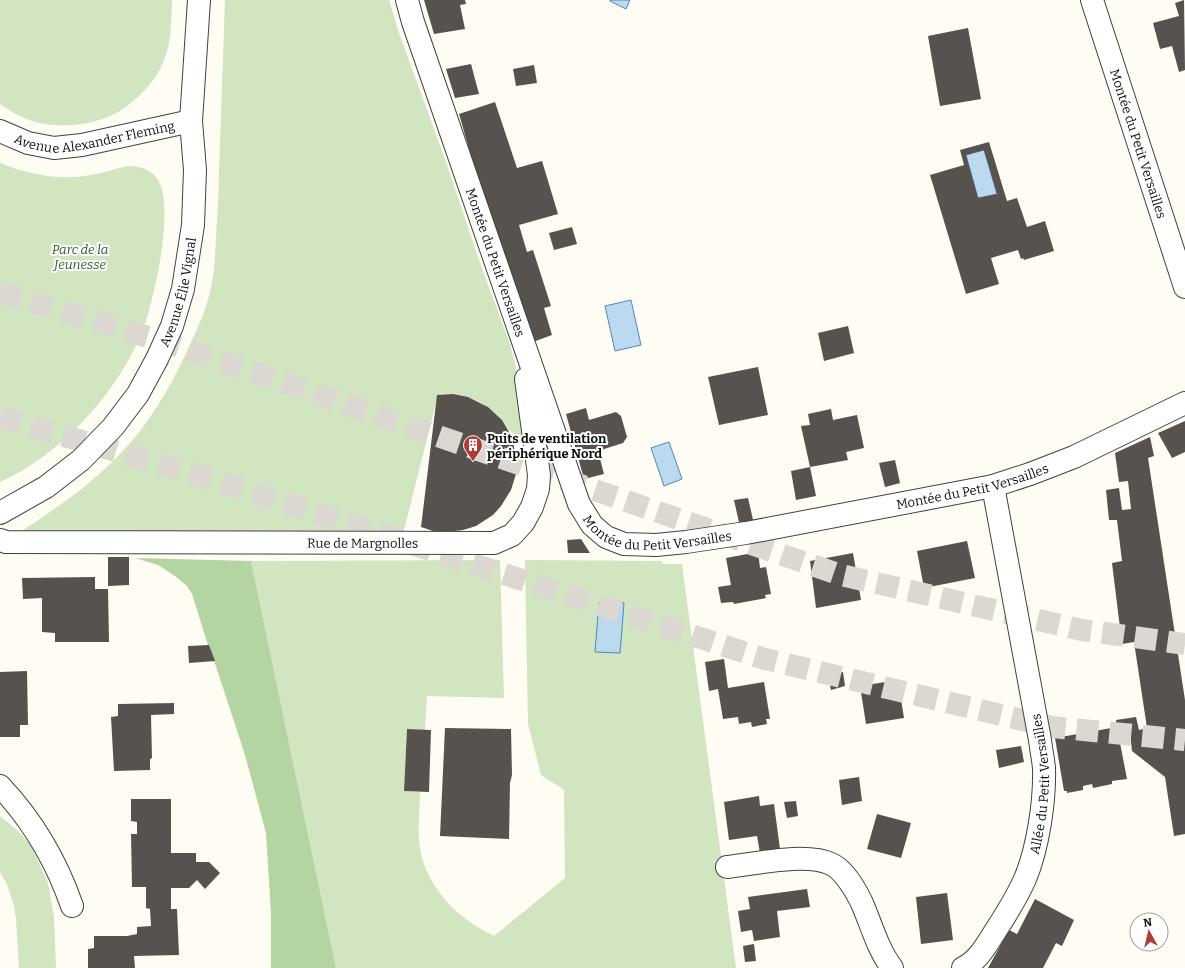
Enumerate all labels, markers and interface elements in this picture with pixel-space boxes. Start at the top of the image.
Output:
street label: Montée du Petit Versailles [1107,67,1170,220]
street label: Avenue Alexander Fleming [12,117,176,156]
street label: Montée du Petit Versailles [463,186,528,339]
street label: Avenue Élie Vignal [156,236,198,349]
park label: Parc de la Jeunesse [52,242,108,272]
place label: Puits de ventilation périphérique Nord [487,431,607,461]
building icon: Puits de ventilation périphérique Nord [462,434,484,462]
street label: Montée du Petit Versailles [895,460,1050,512]
street label: Montée du Petit Versailles [580,512,733,553]
street label: Rue de Margnolles [307,535,418,550]
street label: Allée du Petit Versailles [1026,713,1052,856]
north arrow [1129,912,1169,952]
text: N [1143,915,1153,930]

